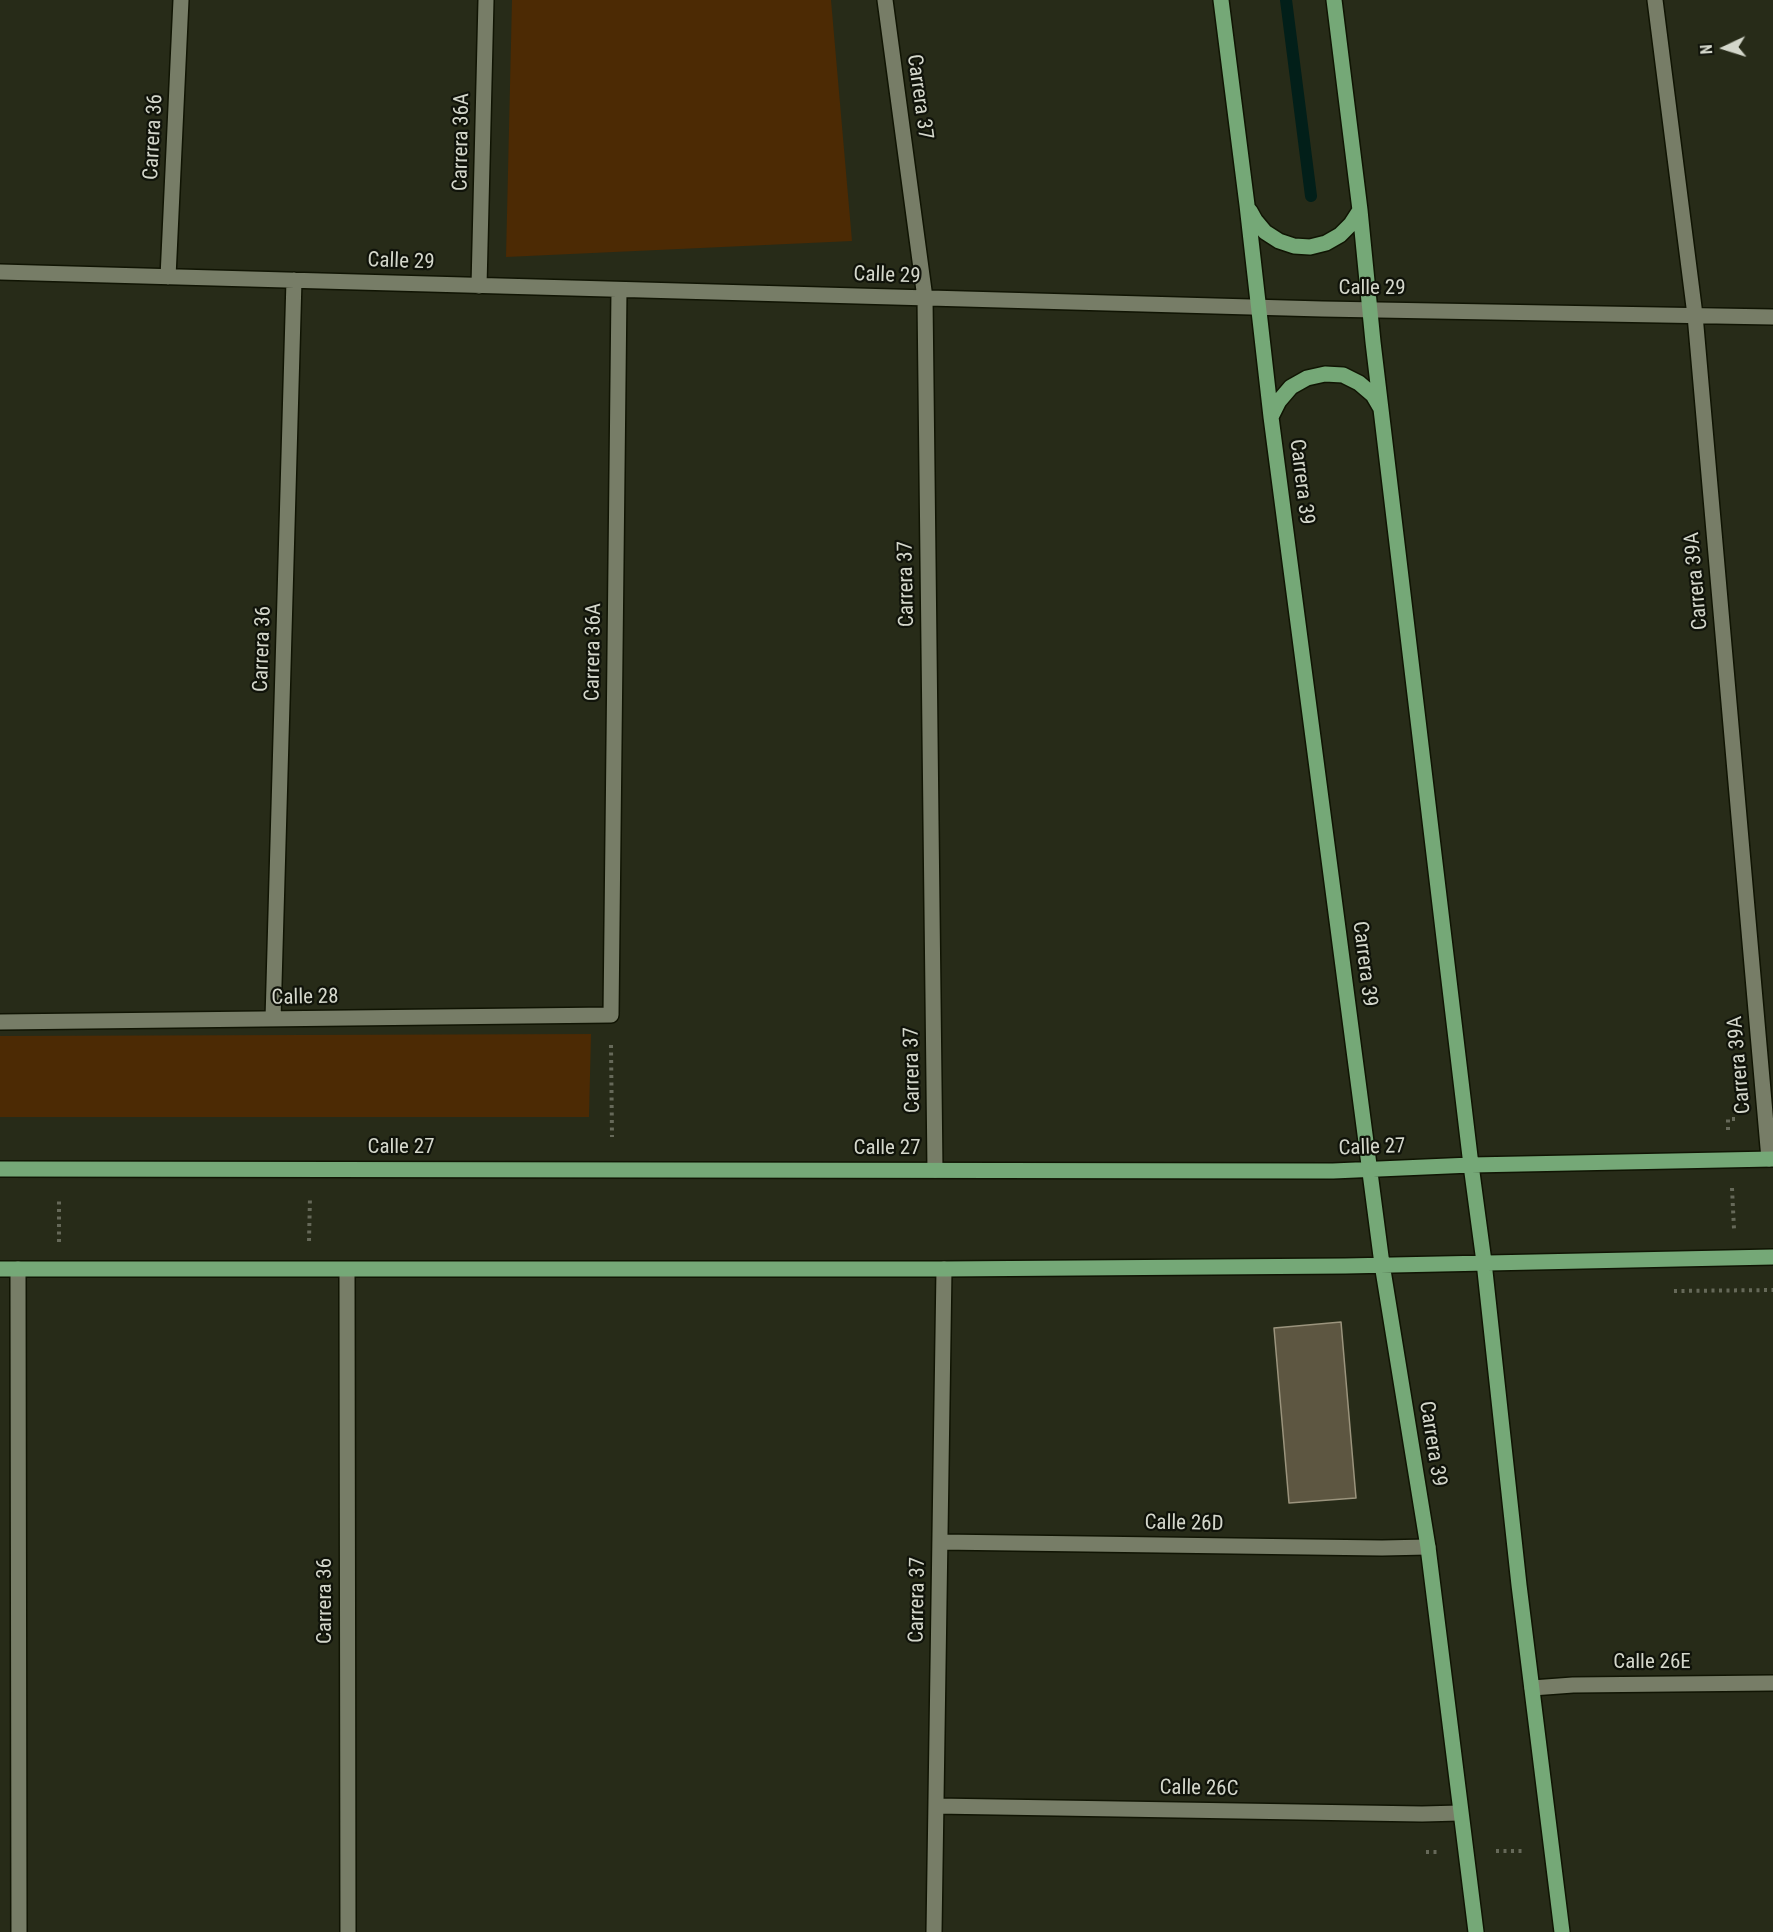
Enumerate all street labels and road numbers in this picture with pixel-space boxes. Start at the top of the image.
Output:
street label: Carrera 37 [901,53,937,141]
street label: Carrera 36 [139,93,169,181]
street label: Carrera 36A [449,93,475,191]
street label: Calle 29 [367,248,435,276]
street label: Calle 29 [853,262,921,290]
street label: Calle 29 [1339,276,1405,302]
street label: Carrera 39 [1283,438,1319,526]
street label: Carrera 39A [1680,531,1714,631]
street label: Carrera 37 [894,541,920,627]
street label: Carrera 36A [581,603,607,701]
street label: Carrera 36 [249,606,277,692]
street label: Carrera 39 [1346,920,1382,1008]
street label: Calle 28 [271,985,339,1011]
street label: Carrera 39A [1723,1015,1757,1115]
street label: Carrera 37 [900,1027,926,1113]
street label: Calle 27 [1338,1134,1406,1162]
street label: Calle 27 [368,1135,434,1161]
street label: Calle 27 [854,1136,920,1162]
street label: Carrera 39 [1413,1400,1451,1488]
street label: Calle 26D [1144,1511,1224,1537]
street label: Carrera 37 [905,1557,931,1643]
street label: Carrera 36 [313,1558,339,1644]
street label: Calle 26E [1613,1650,1691,1676]
street label: Calle 26C [1159,1776,1239,1802]

